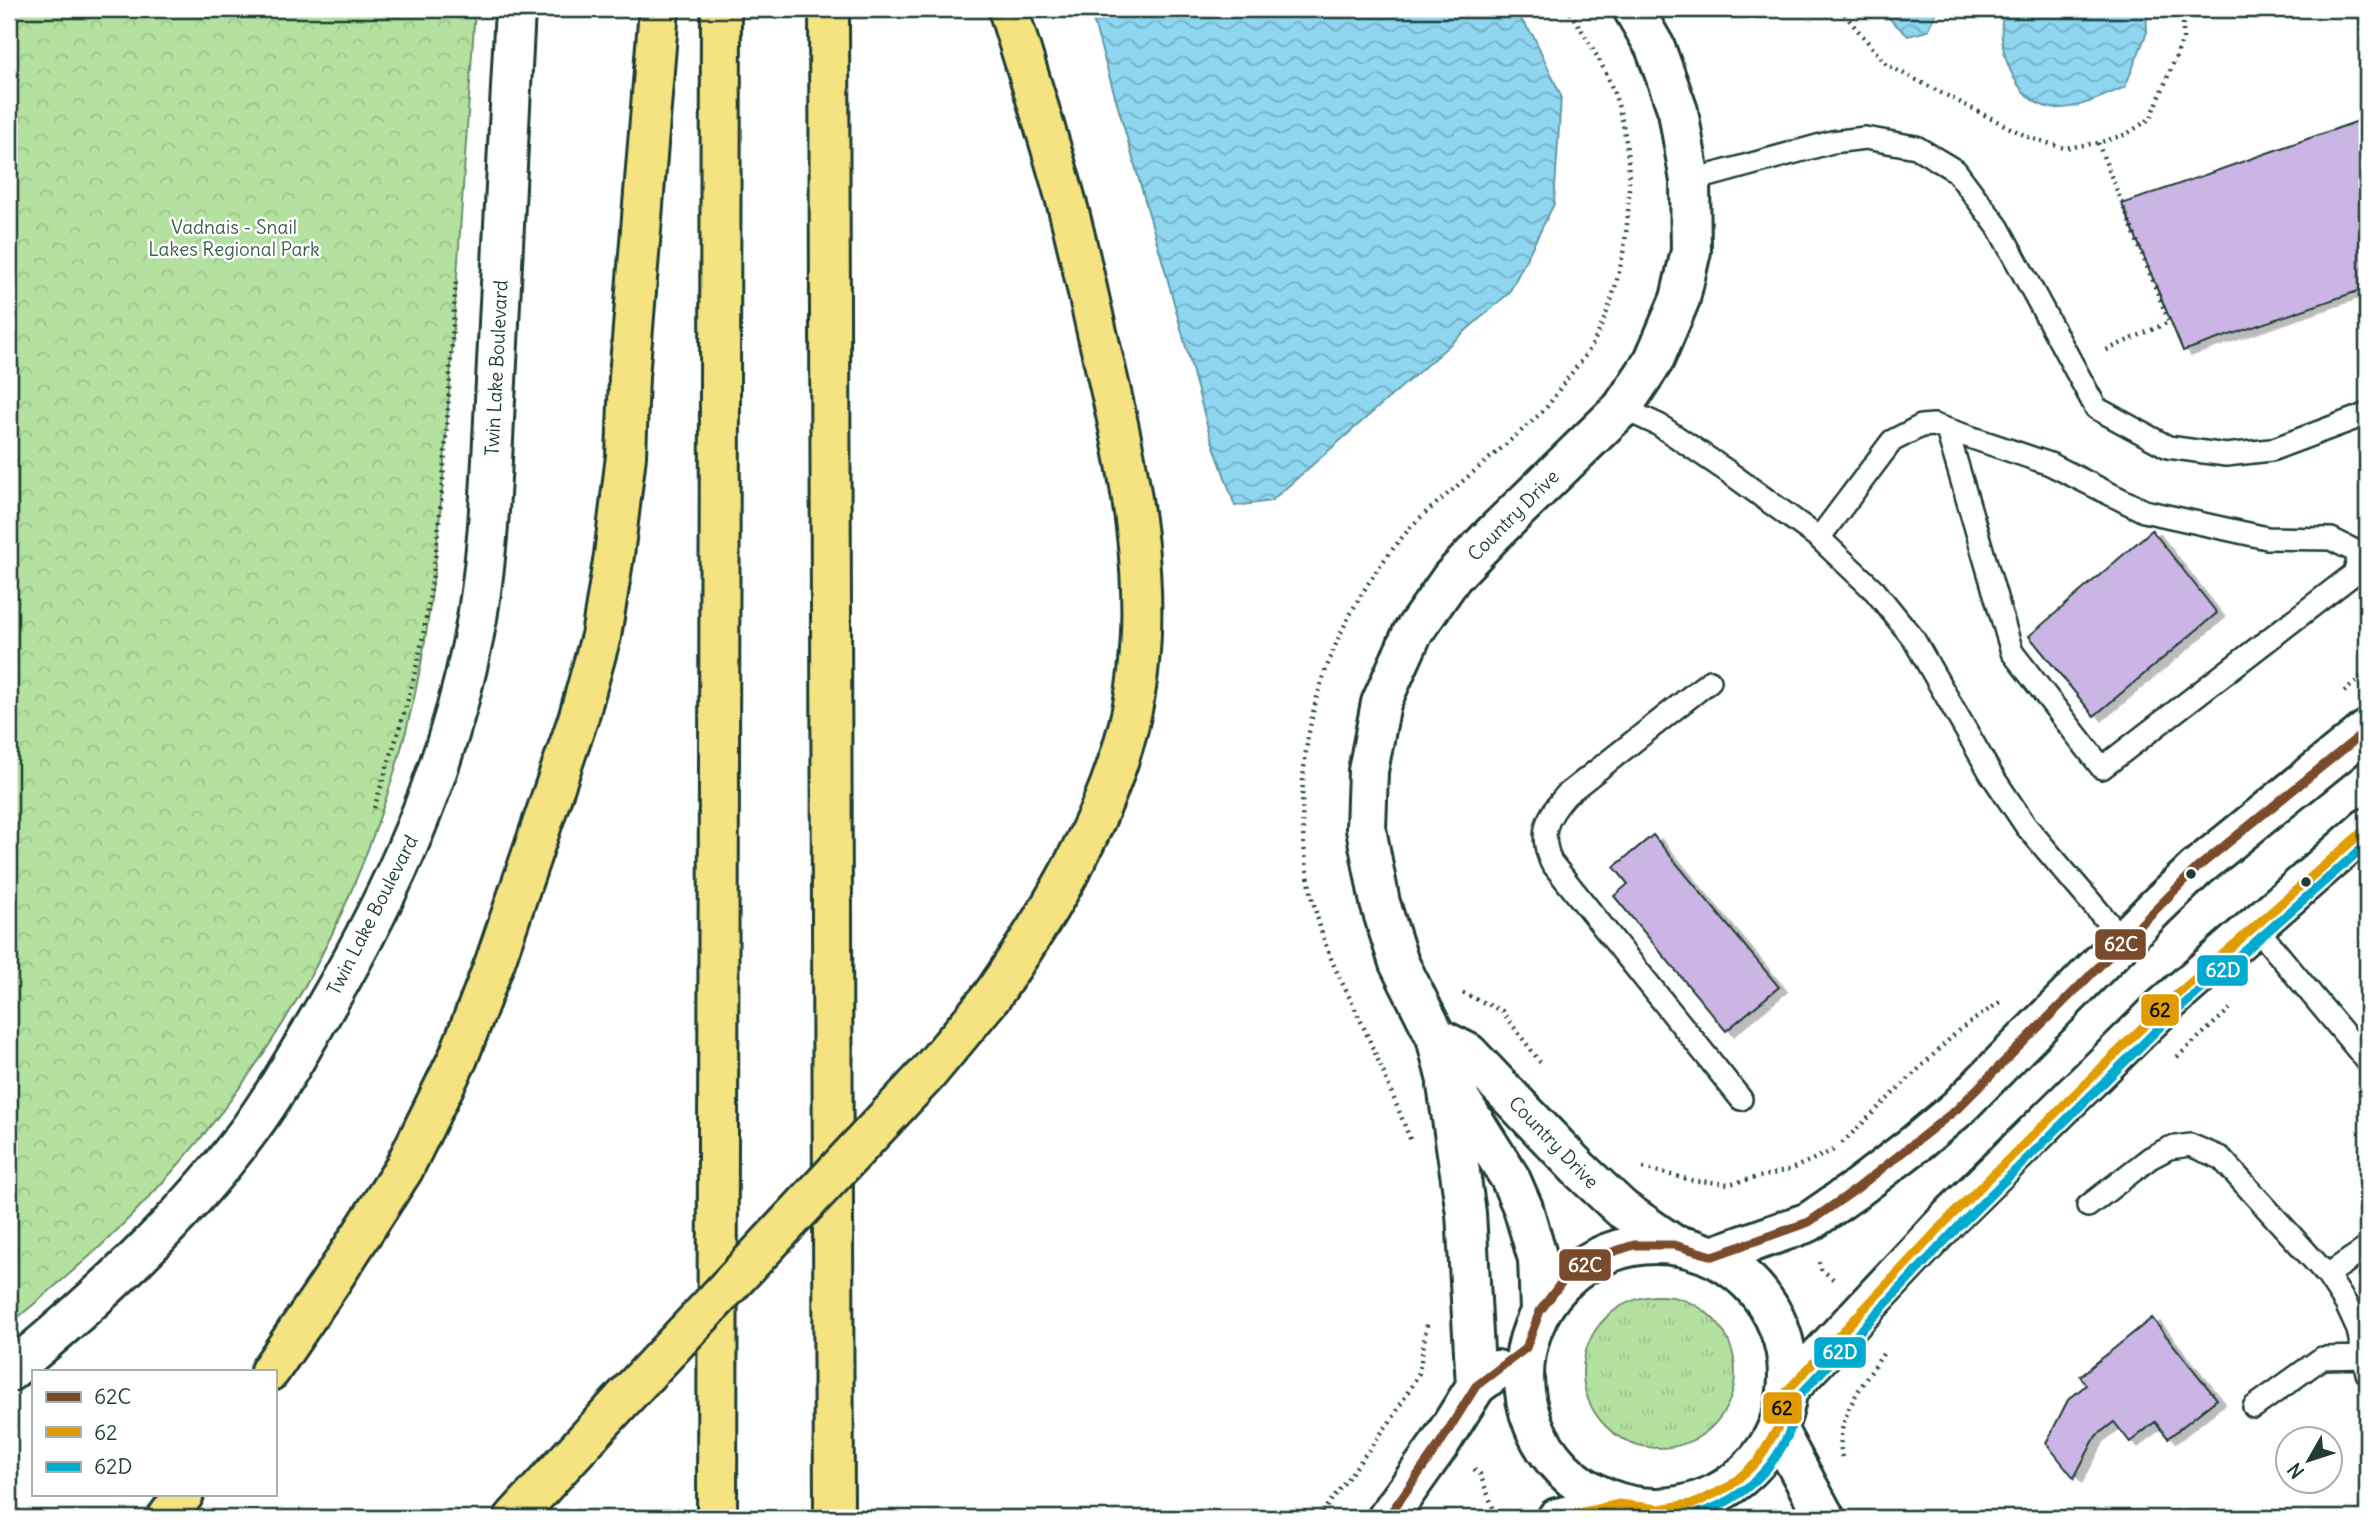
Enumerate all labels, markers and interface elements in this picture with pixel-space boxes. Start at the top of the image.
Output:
park label: Vadnais - Snail Lakes Regional Park [148,215,320,261]
street label: Twin Lake Boulevard [479,279,513,457]
street label: Country Drive [1462,464,1564,566]
street label: Twin Lake Boulevard [321,831,423,999]
unlabelled marker [2184,867,2198,881]
unlabelled marker [2299,875,2313,889]
line badge: 62C [2094,928,2147,961]
text: 62C [2104,932,2138,956]
line badge: 62D [2196,954,2249,987]
text: 62D [2206,958,2240,982]
line badge: 62 [2140,993,2180,1027]
text: 62 [2149,998,2171,1022]
street label: Country Drive [1504,1091,1604,1193]
line badge: 62C [1558,1248,1612,1282]
text: 62C [1568,1253,1602,1277]
line badge: 62D [1813,1336,1867,1369]
text: 62D [1823,1340,1857,1364]
legend [32,1370,276,1496]
text: 62C [94,1383,132,1410]
line badge: 62 [1762,1391,1803,1425]
text: 62 [1771,1396,1793,1420]
text: 62 [94,1419,118,1446]
north arrow [2274,1426,2344,1496]
text: 62D [94,1453,133,1480]
text: N [2282,1458,2309,1483]

